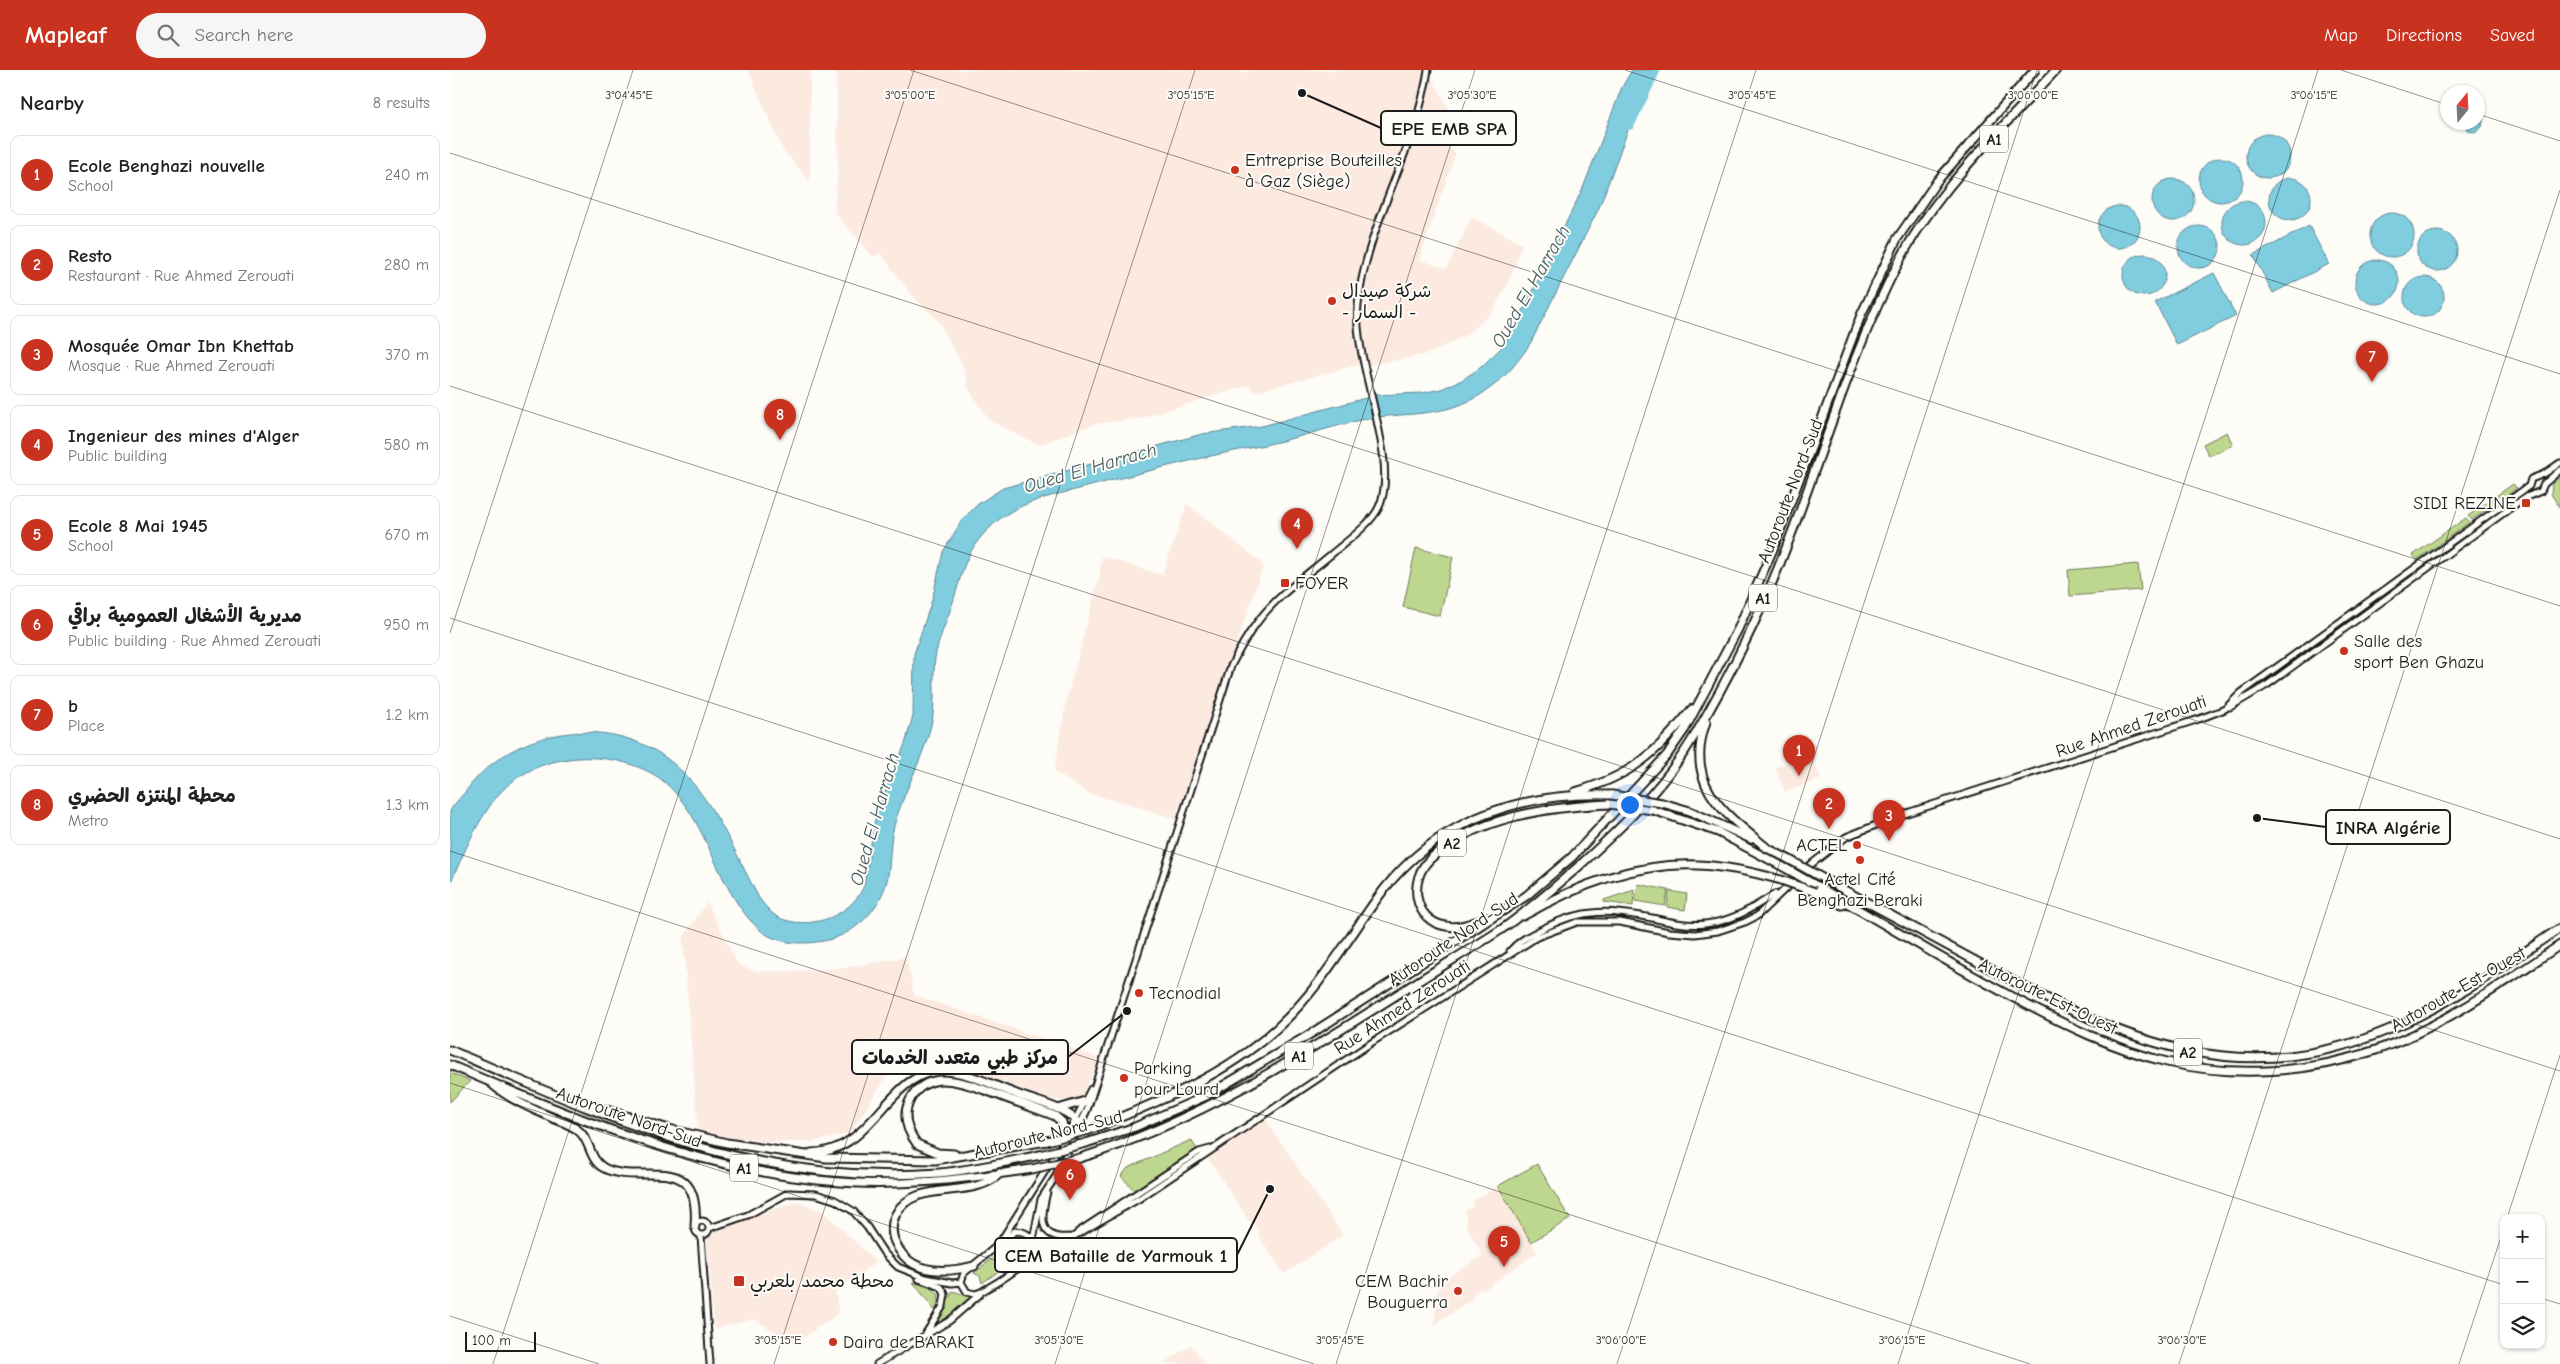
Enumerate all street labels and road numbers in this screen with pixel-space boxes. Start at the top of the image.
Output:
road number: A1 [1980,126,2008,152]
street label: Autoroute Nord-Sud [1753,416,1828,566]
road number: A1 [1749,584,1777,612]
street label: Rue Ahmed Zerouati [2053,691,2209,762]
road number: A2 [1438,830,1466,856]
street label: Autoroute Nord-Sud [1384,888,1522,991]
street label: Autoroute Est-Ouest [2387,942,2530,1037]
street label: Autoroute Est-Ouest [1975,954,2122,1040]
street label: Rue Ahmed Zerouati [1330,956,1474,1059]
road number: A2 [2174,1039,2202,1066]
road number: A1 [1285,1042,1313,1069]
street label: Autoroute Nord-Sud [553,1083,704,1152]
street label: Autoroute Nord-Sud [972,1106,1125,1163]
road number: A1 [730,1154,758,1182]

